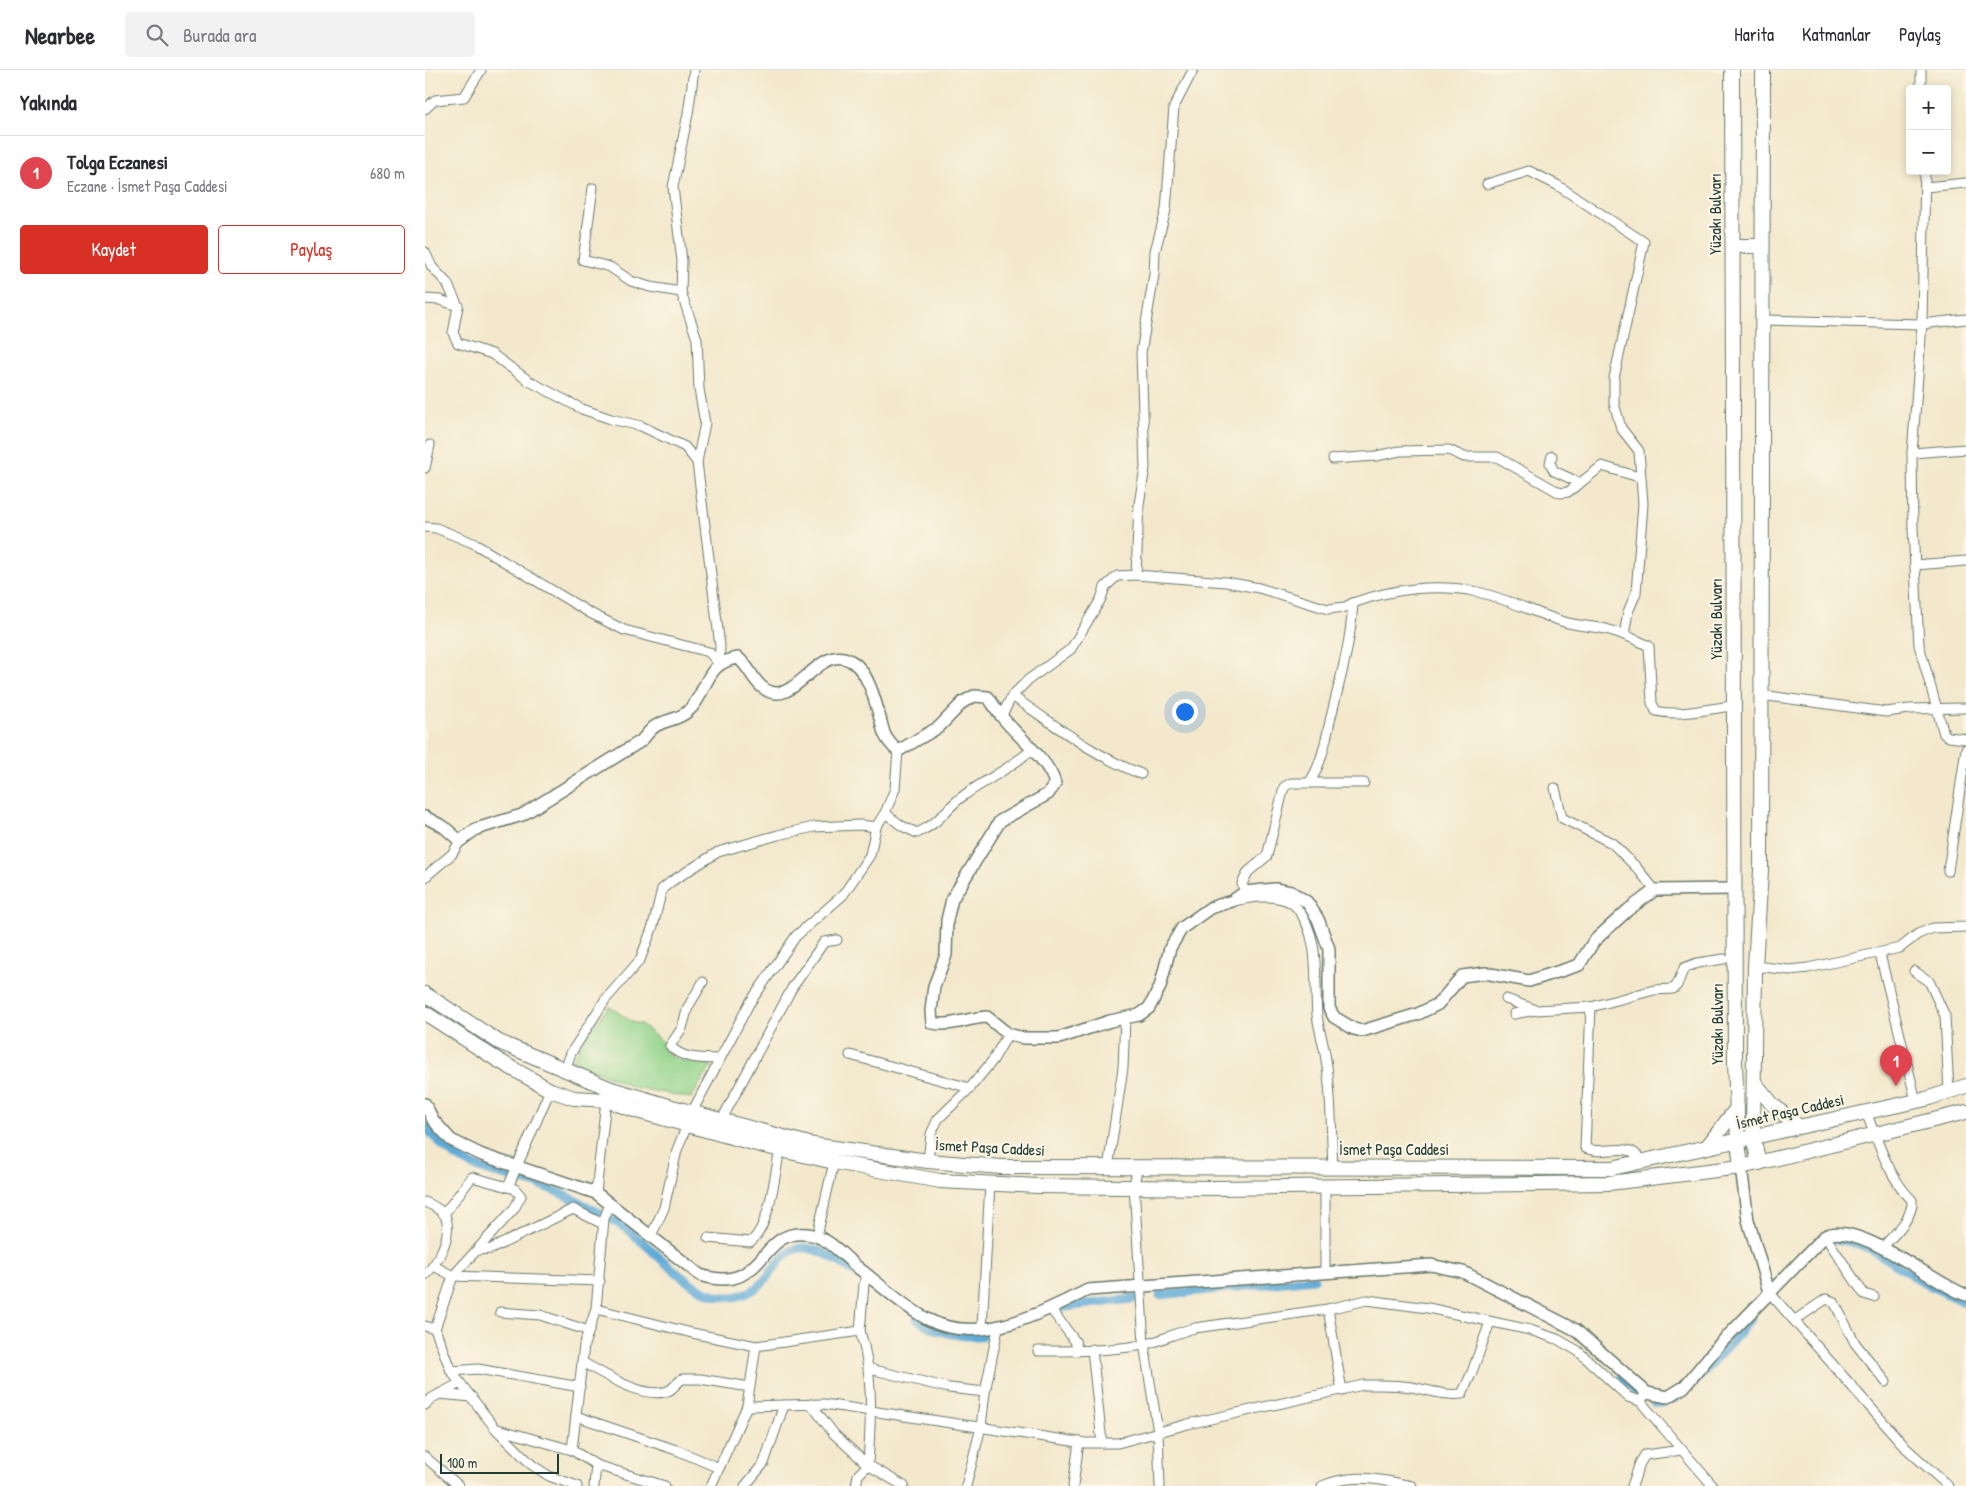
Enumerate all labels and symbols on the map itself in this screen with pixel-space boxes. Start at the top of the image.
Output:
street label: Yüzakı Bulvarı [1704,173,1726,255]
street label: Yüzakı Bulvarı [1705,578,1727,660]
your location [1172,699,1198,725]
street label: Yüzakı Bulvarı [1706,983,1728,1065]
pin: 1 [1880,1045,1912,1086]
street label: İsmet Paşa Caddesi [1734,1088,1846,1134]
street label: İsmet Paşa Caddesi [934,1133,1046,1161]
street label: İsmet Paşa Caddesi [1339,1138,1449,1160]
scale bar [440,1451,559,1474]

